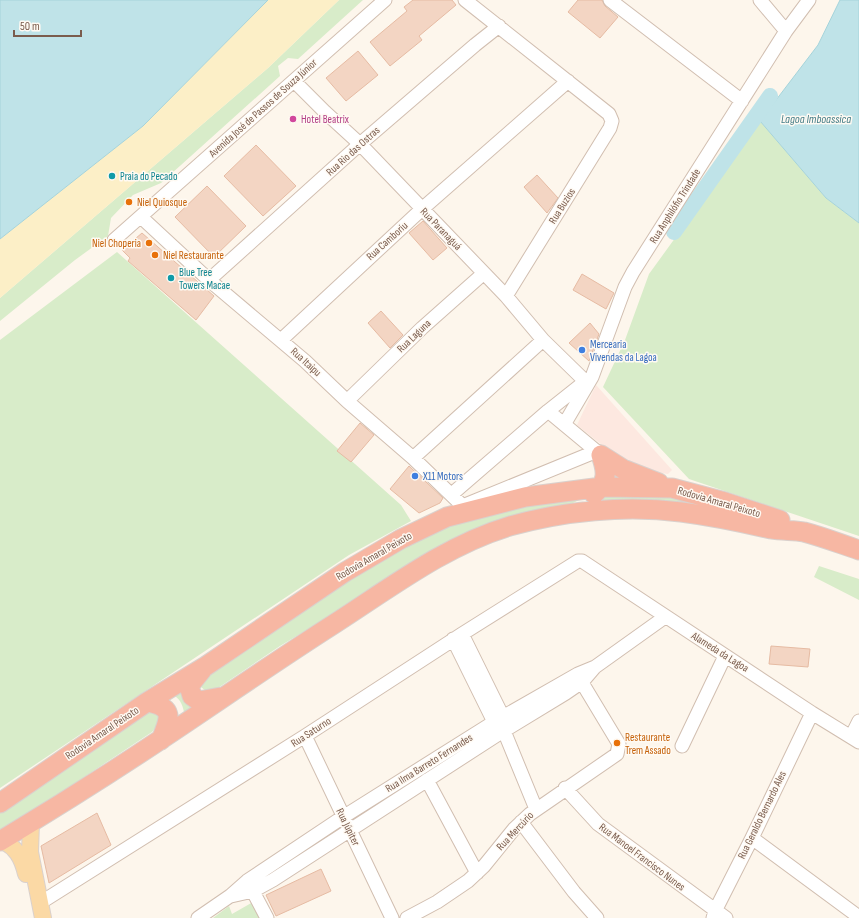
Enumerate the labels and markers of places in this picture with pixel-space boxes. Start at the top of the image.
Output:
place label: Hotel Beatrix [301,113,349,126]
marker: Hotel Beatrix [288,114,298,124]
place label: Praia do Pecado [120,170,178,183]
marker: Praia do Pecado [107,171,117,181]
place label: Niel Quiosque [137,196,187,209]
marker: Niel Quiosque [124,197,134,207]
place label: Niel Choperia [92,237,141,250]
marker: Niel Choperia [144,238,154,248]
place label: Niel Restaurante [163,249,224,262]
marker: Niel Restaurante [150,250,160,260]
place label: Blue Tree Towers Macae [179,266,230,292]
marker: Blue Tree Towers Macae [166,273,176,283]
place label: Mercearia Vivendas da Lagoa [590,338,657,364]
marker: Mercearia Vivendas da Lagoa [577,345,587,355]
place label: X11 Motors [422,470,463,483]
marker: X11 Motors [410,471,420,481]
place label: Restaurante Trem Assado [625,731,671,757]
marker: Restaurante Trem Assado [612,738,622,748]

